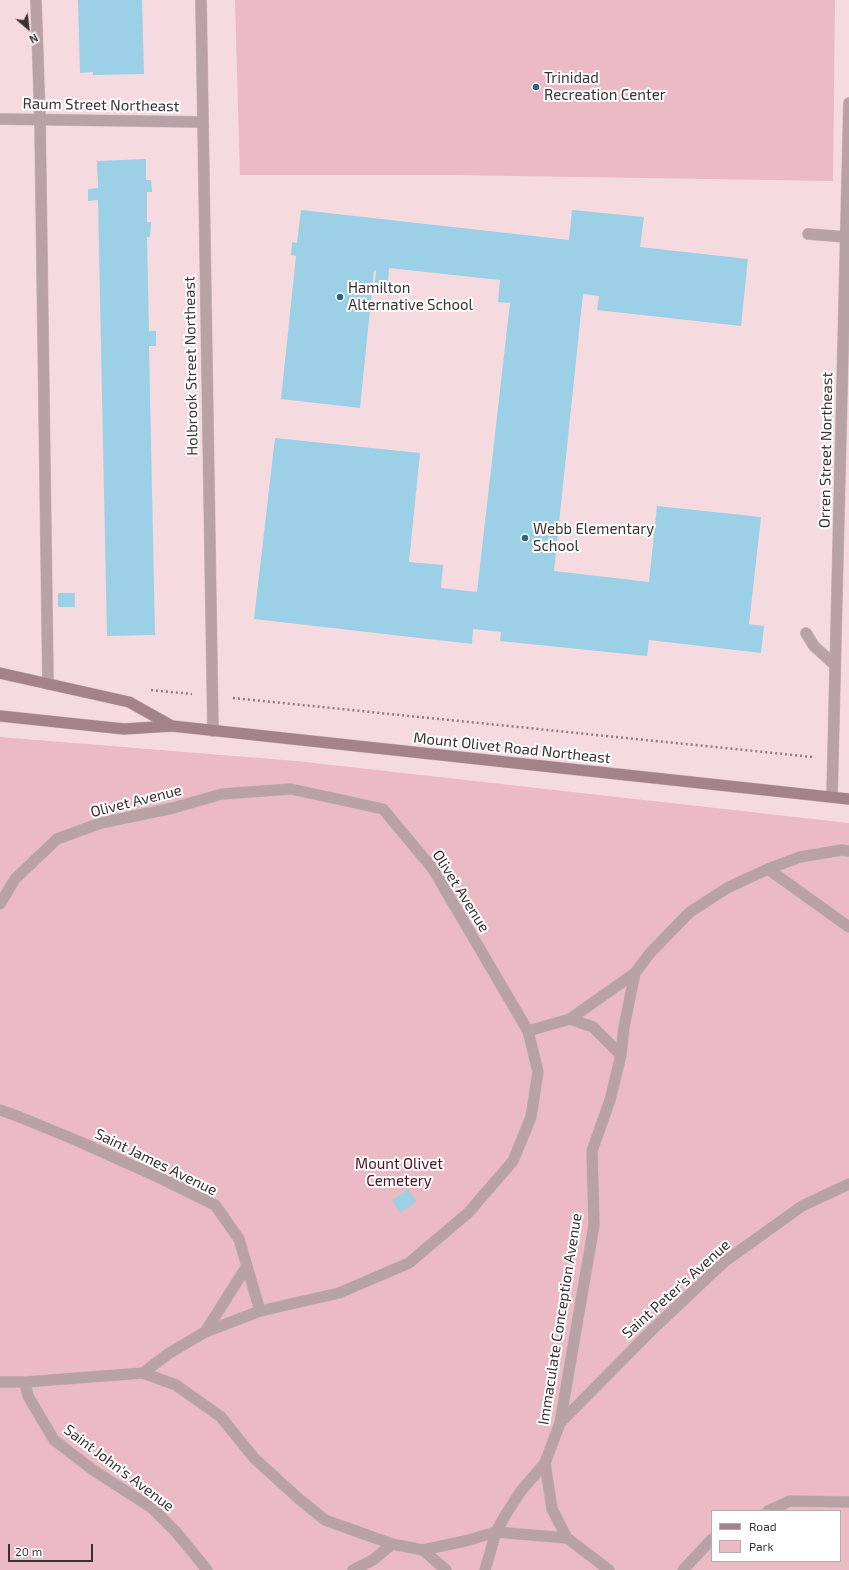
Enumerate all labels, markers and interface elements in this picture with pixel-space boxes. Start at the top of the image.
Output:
north arrow [8,8,48,48]
text: N [27,31,40,47]
place label: Trinidad Recreation Center [544,69,666,104]
marker: Trinidad Recreation Center [531,82,541,92]
street label: Raum Street Northeast [22,95,180,115]
street label: Holbrook Street Northeast [180,276,202,456]
place label: Hamilton Alternative School [348,279,473,314]
marker: Hamilton Alternative School [335,292,345,302]
street label: Orren Street Northeast [816,372,836,528]
place label: Webb Elementary School [533,520,654,555]
marker: Webb Elementary School [520,533,530,543]
street label: Mount Olivet Road Northeast [412,729,612,767]
street label: Olivet Avenue [88,781,184,821]
street label: Olivet Avenue [429,847,493,935]
street label: Saint James Avenue [92,1125,220,1199]
park label: Mount Olivet Cemetery [355,1155,443,1190]
street label: Immaculate Conception Avenue [534,1212,586,1426]
street label: Saint Peter's Avenue [618,1236,734,1342]
street label: Saint John's Avenue [60,1421,178,1515]
legend [711,1510,841,1562]
text: Road [749,1519,777,1533]
scale bar [10,1536,95,1562]
text: Park [749,1539,774,1553]
text: 20 m [15,1544,42,1558]

